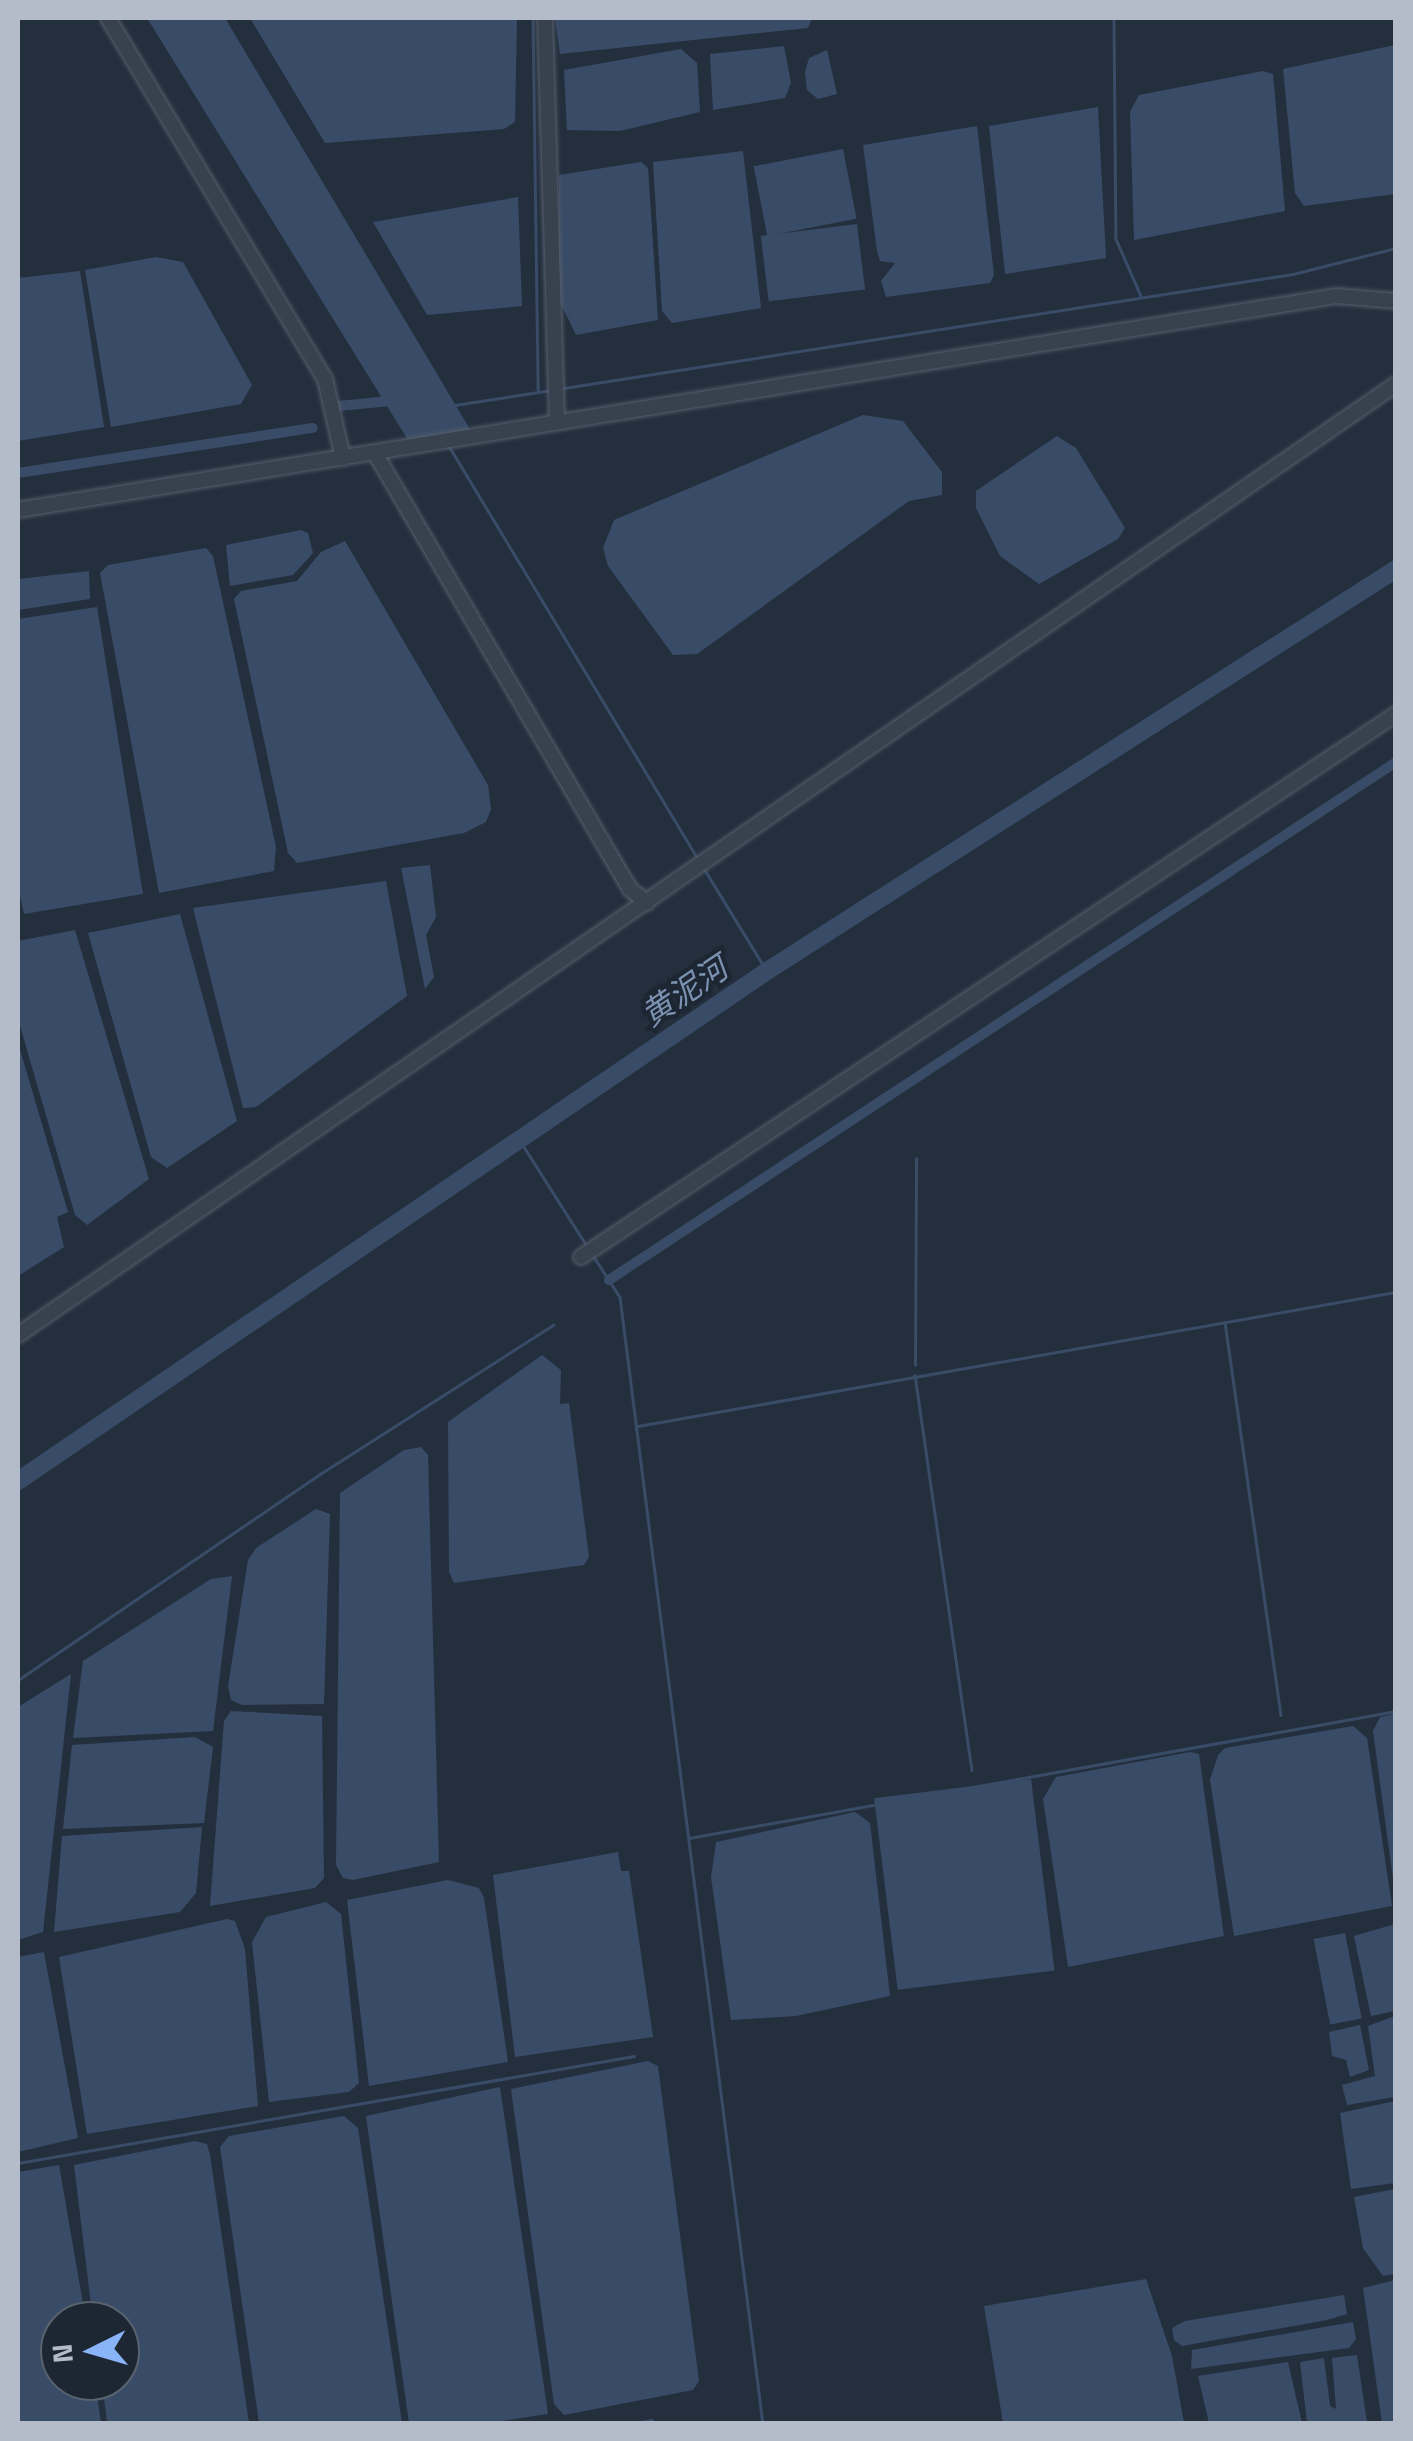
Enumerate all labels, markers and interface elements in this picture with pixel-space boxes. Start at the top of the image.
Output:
water label: 黄泥河 [633,948,735,1034]
north arrow [40,2301,140,2401]
text: N [39,2342,84,2365]

